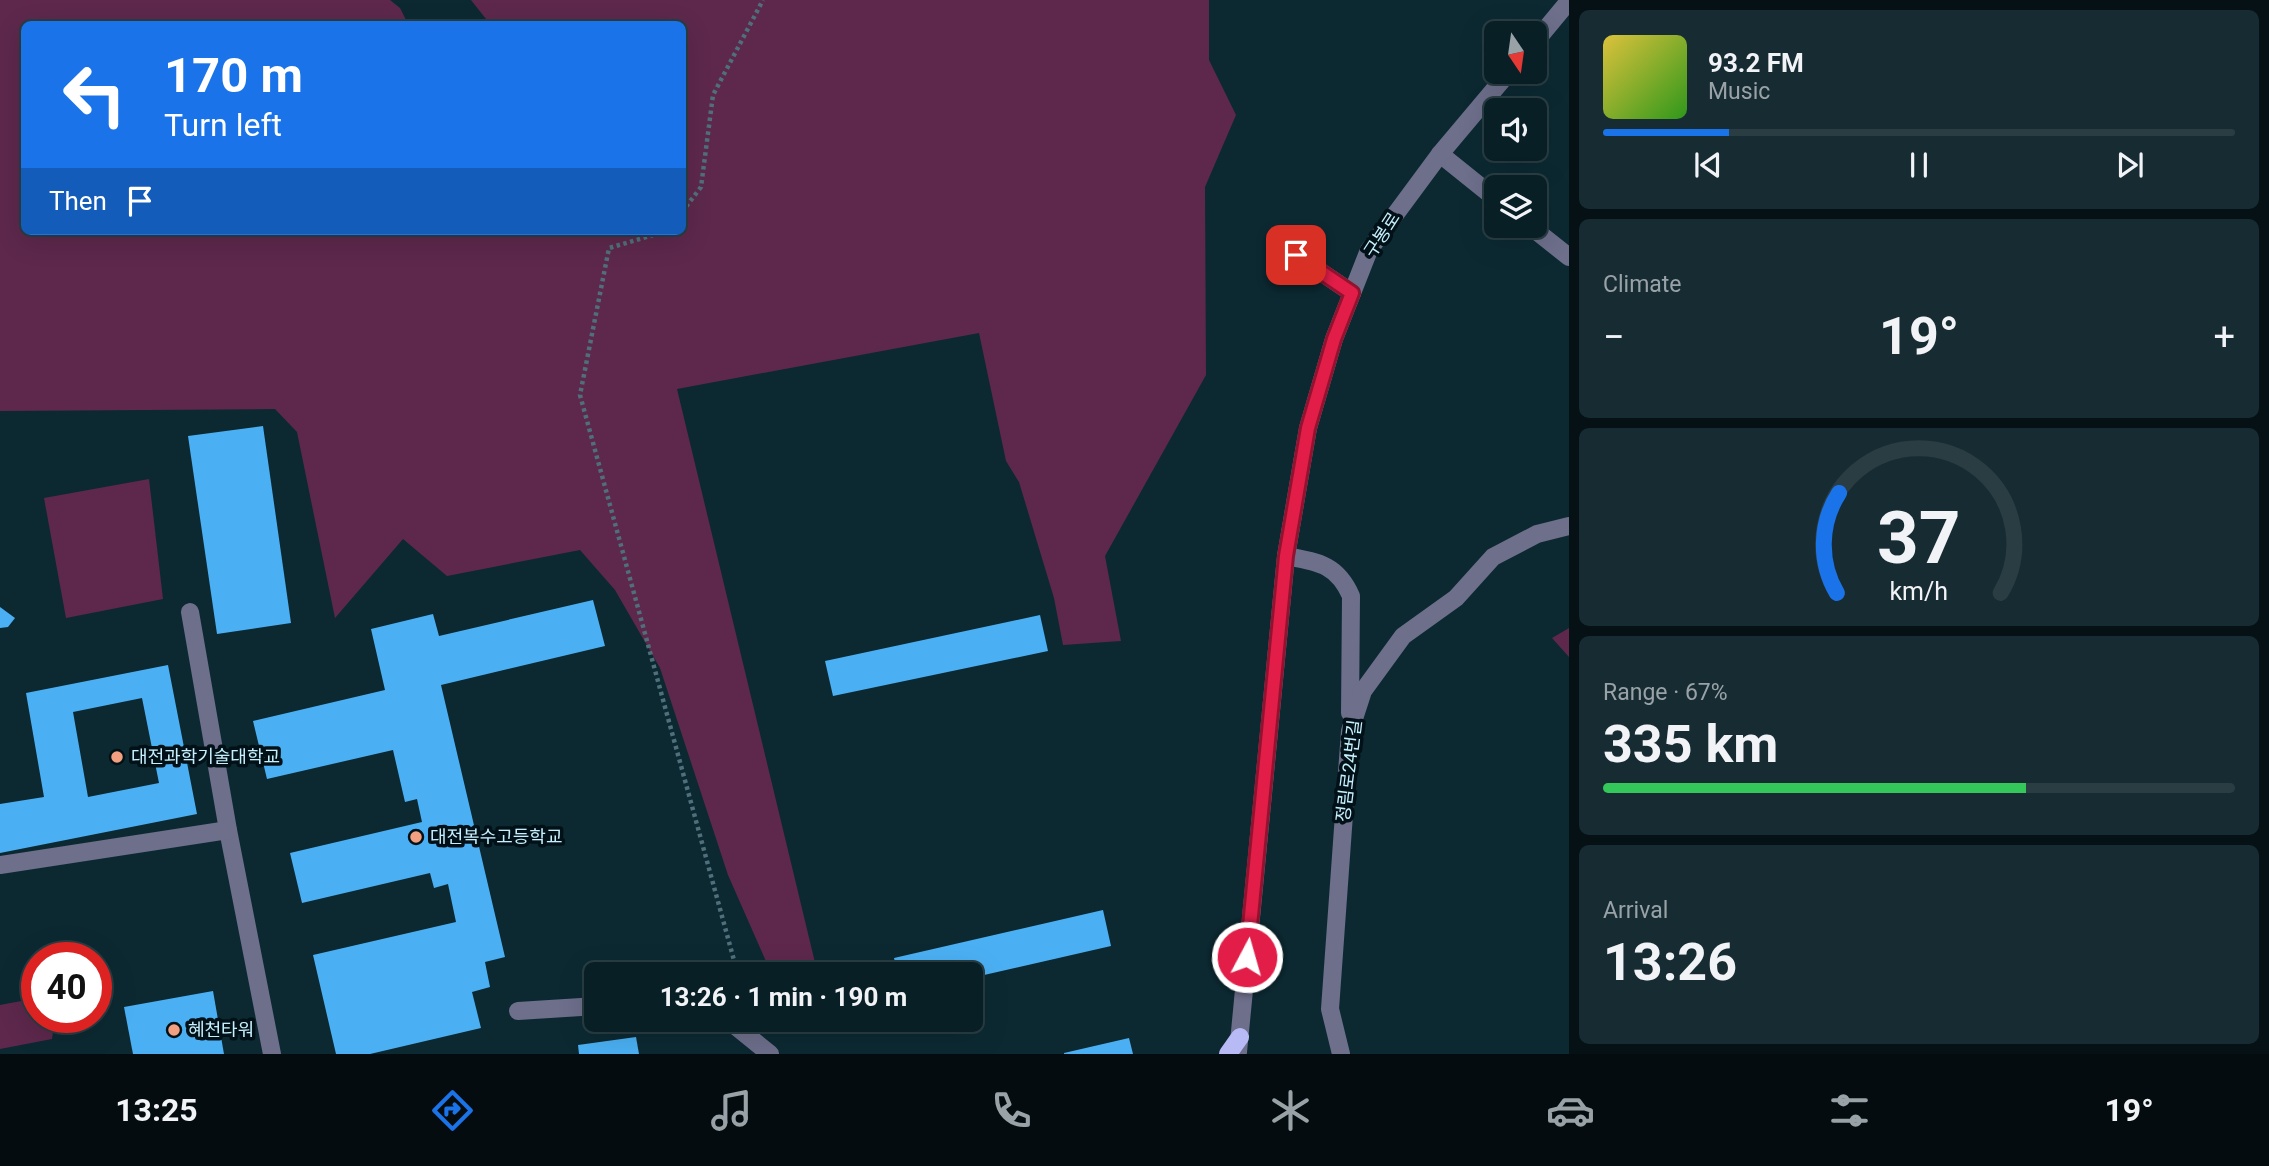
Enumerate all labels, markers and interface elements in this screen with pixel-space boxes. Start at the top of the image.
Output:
north arrow [1484,21,1547,84]
map controls [1484,21,1547,238]
text: 170 m [164,47,303,104]
text: 93.2 FM [1708,48,1804,78]
icon: left [49,49,140,140]
text: Music [1708,78,1770,105]
button: sound [1484,98,1547,161]
text: Turn left [164,106,282,144]
icon: previous [1689,146,1727,184]
icon: pause [1900,146,1938,184]
icon: next [2111,146,2149,184]
button: layers [1484,175,1547,238]
icon: arrive [121,182,159,220]
text: Then [49,186,107,216]
street label: 구봉로 [1359,208,1404,261]
pin [1266,225,1326,285]
icon: arrive [1277,236,1315,274]
text: Climate [1603,271,1682,298]
text: 19° [1879,306,1959,367]
text: − [1603,315,1625,359]
text: + [2213,315,2235,359]
text: 37 [1877,495,1961,581]
text: km/h [1890,577,1948,606]
text: Range · 67% [1603,679,1728,706]
text: 335 km [1603,714,1778,775]
street label: 정림로24번길 [1332,719,1365,823]
place label: 대전과학기술대학교 [131,746,280,767]
marker: 대전과학기술대학교 [109,749,125,765]
place label: 대전복수고등학교 [430,826,562,847]
marker: 대전복수고등학교 [408,829,424,845]
text: Arrival [1603,897,1668,924]
position arrow [1210,920,1284,994]
text: 13:26 [1603,932,1737,993]
speed limit sign: 40 [21,942,112,1033]
text: 13:26 · 1 min · 190 m [660,982,907,1012]
place label: 혜천타워 [188,1019,254,1040]
marker: 혜천타워 [166,1022,182,1038]
icon: directions [428,1086,477,1135]
icon: music [707,1086,756,1135]
icon: phone [987,1086,1036,1135]
icon: climate [1266,1086,1315,1135]
icon: car [1546,1086,1595,1135]
icon: filters [1825,1086,1874,1135]
text: 13:25 [115,1091,198,1129]
text: 19° [2105,1091,2154,1129]

